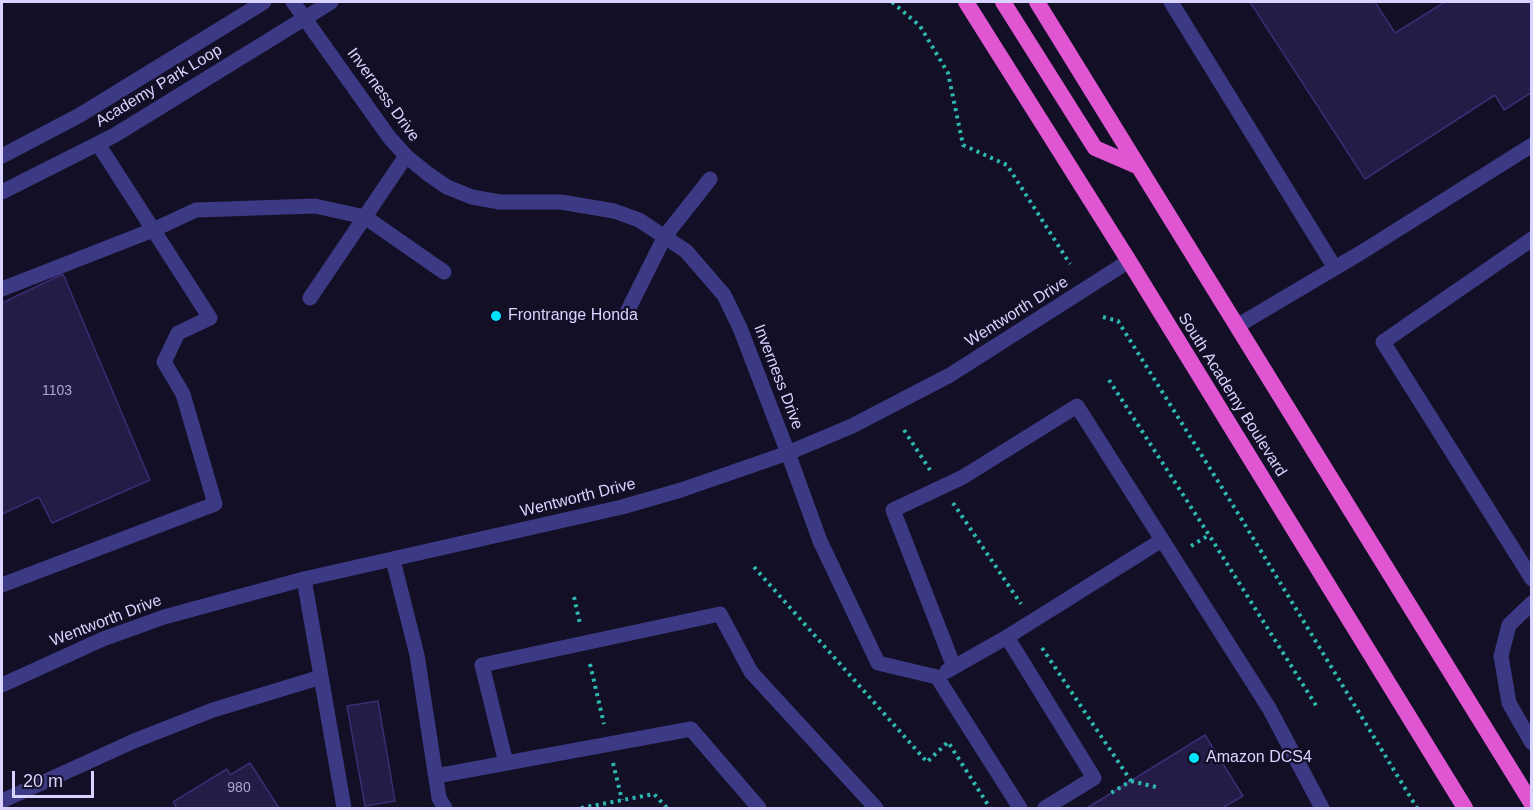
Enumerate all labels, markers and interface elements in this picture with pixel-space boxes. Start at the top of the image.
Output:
street label: Academy Park Loop [92,41,226,131]
street label: Inverness Drive [343,44,423,146]
street label: Wentworth Drive [962,273,1072,351]
place label: Frontrange Honda [508,306,638,326]
marker: Frontrange Honda [489,309,503,323]
street label: South Academy Boulevard [1174,310,1290,480]
street label: Inverness Drive [749,322,807,432]
house number: 1103 [42,383,72,399]
street label: Wentworth Drive [518,474,638,522]
street label: Wentworth Drive [47,591,165,651]
place label: Amazon DCS4 [1206,748,1312,768]
marker: Amazon DCS4 [1187,751,1201,765]
scale bar [15,759,98,797]
text: 20 m [23,771,63,791]
house number: 980 [227,780,251,796]

